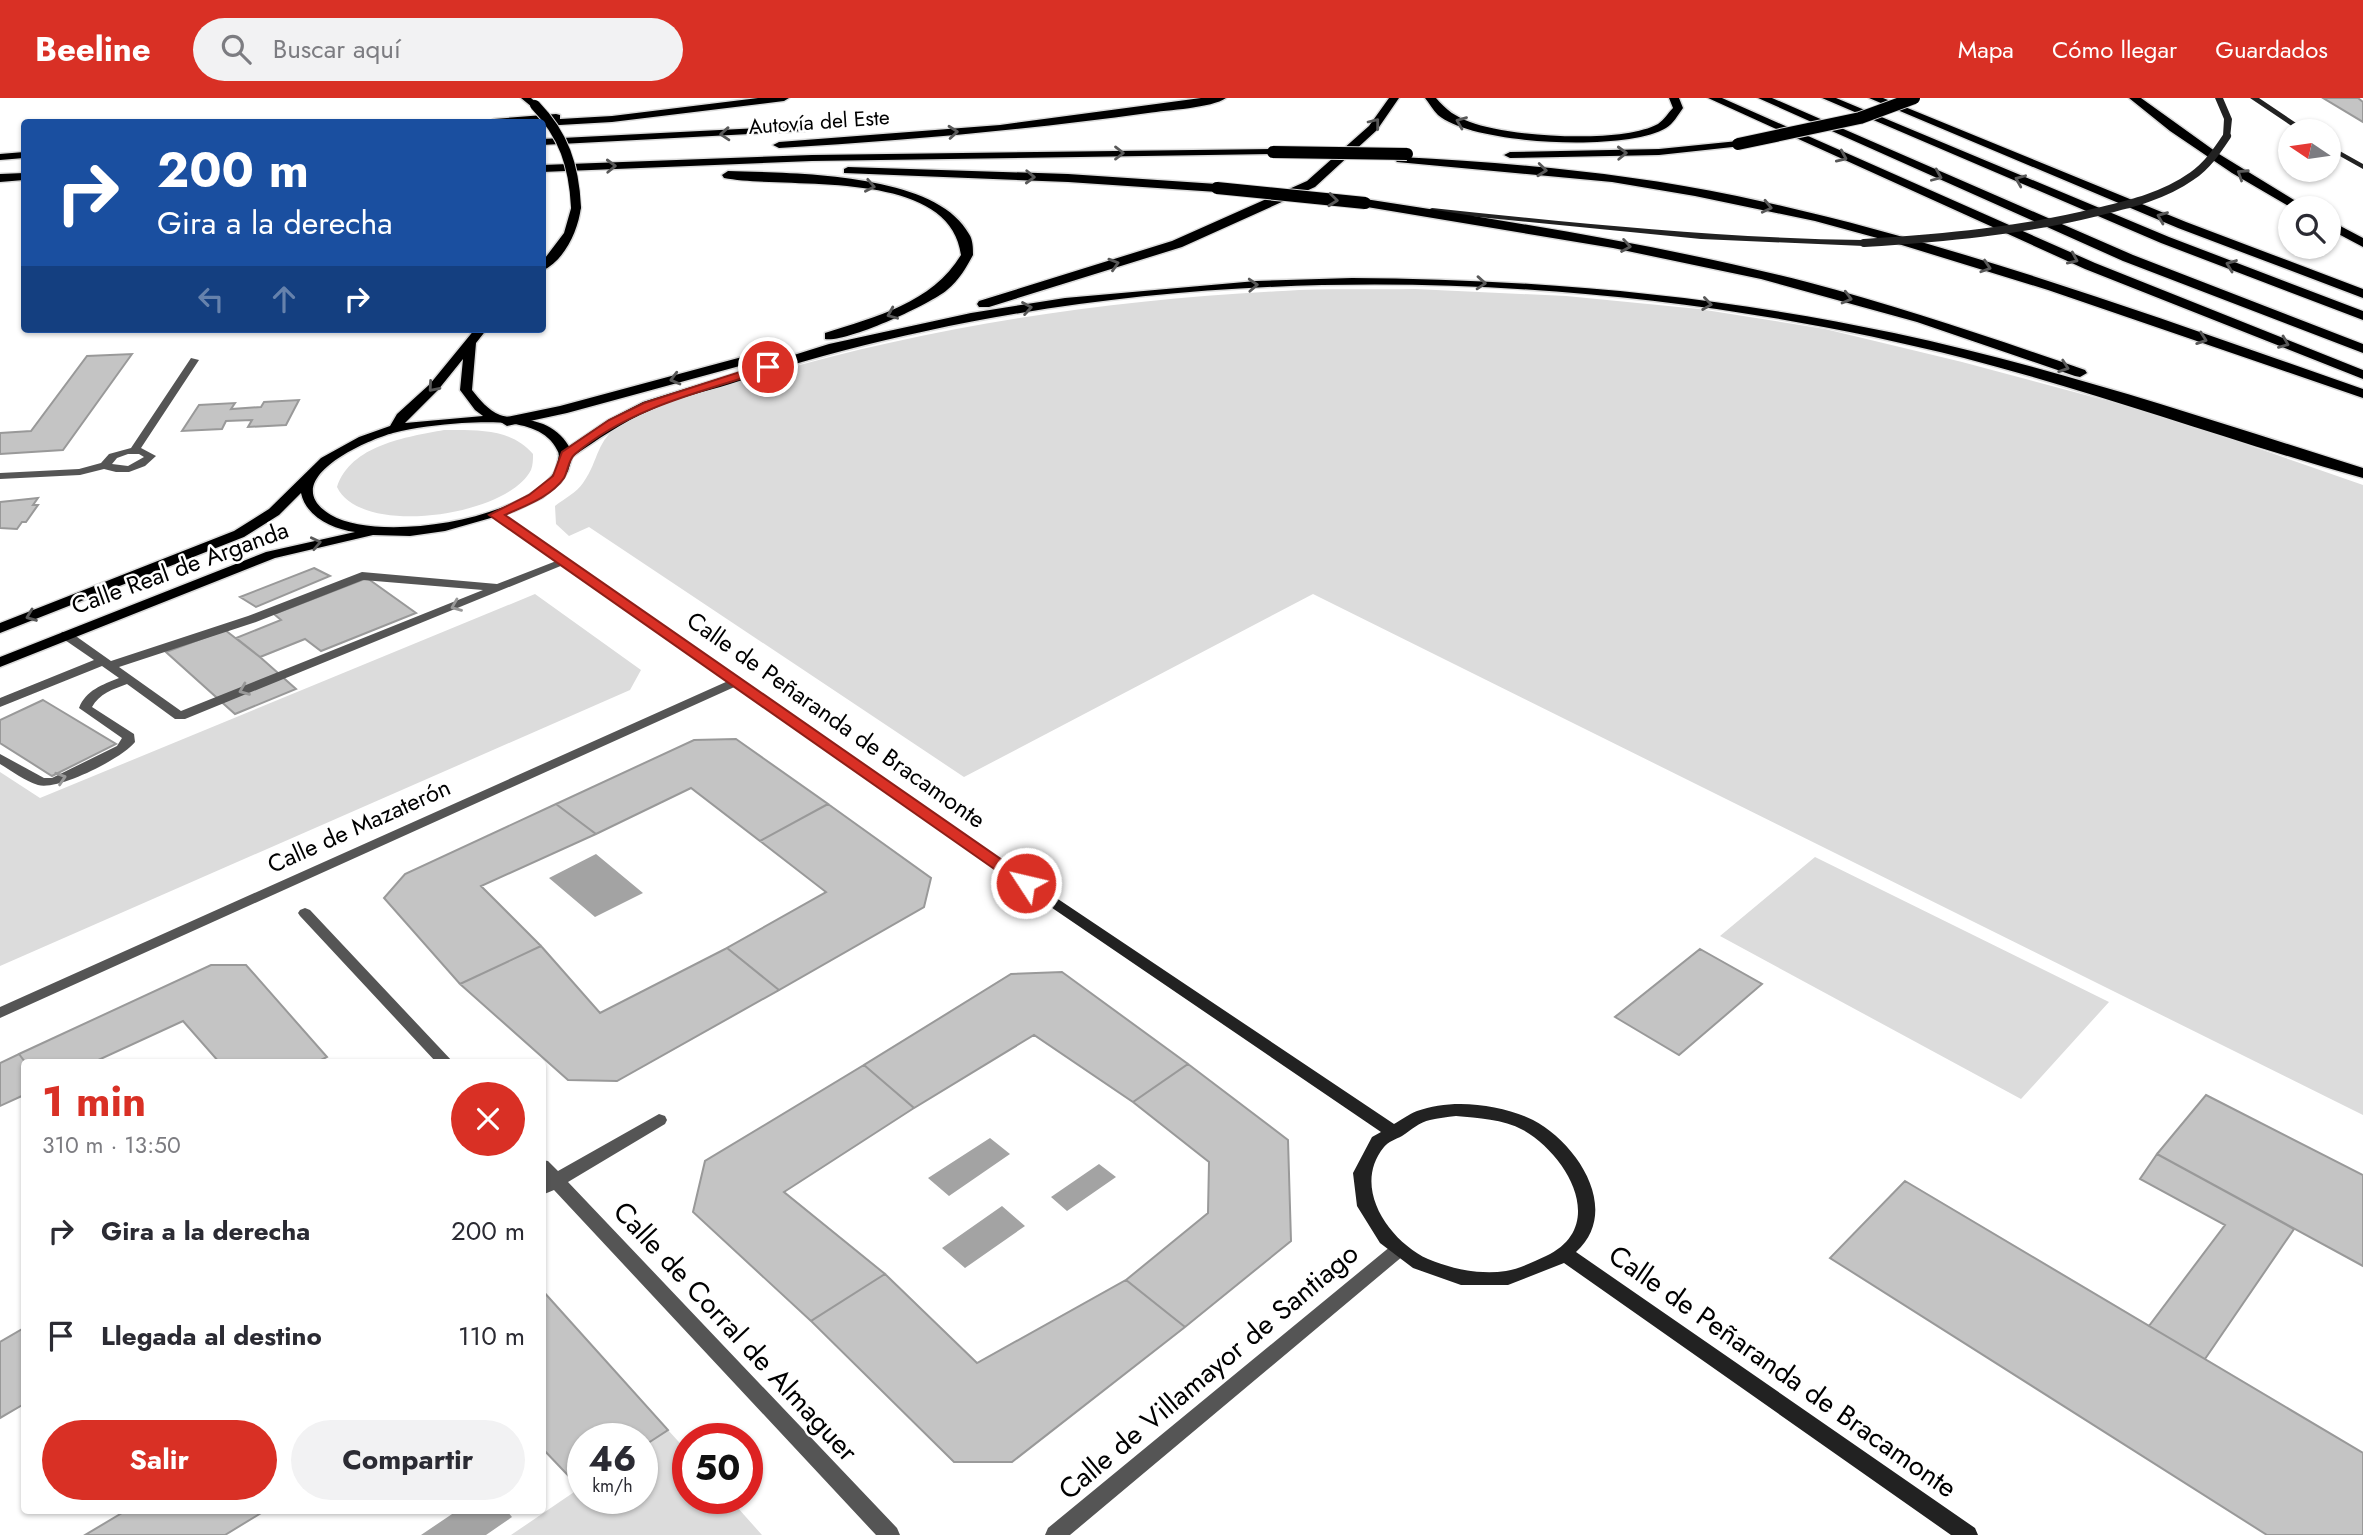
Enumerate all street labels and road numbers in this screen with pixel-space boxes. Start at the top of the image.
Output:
street label: Autovía del Este [747,102,891,142]
street label: Calle Real de Arganda [66,512,293,623]
street label: Calle de Peñaranda de Bracamonte [680,603,993,836]
street label: Calle de Mazaterón [262,769,456,882]
street label: Calle de Corral de Almaguer [604,1192,868,1471]
street label: Calle de Villamayor de Santiago [1049,1233,1367,1509]
street label: Calle de Peñaranda de Bracamonte [1600,1235,1965,1508]

